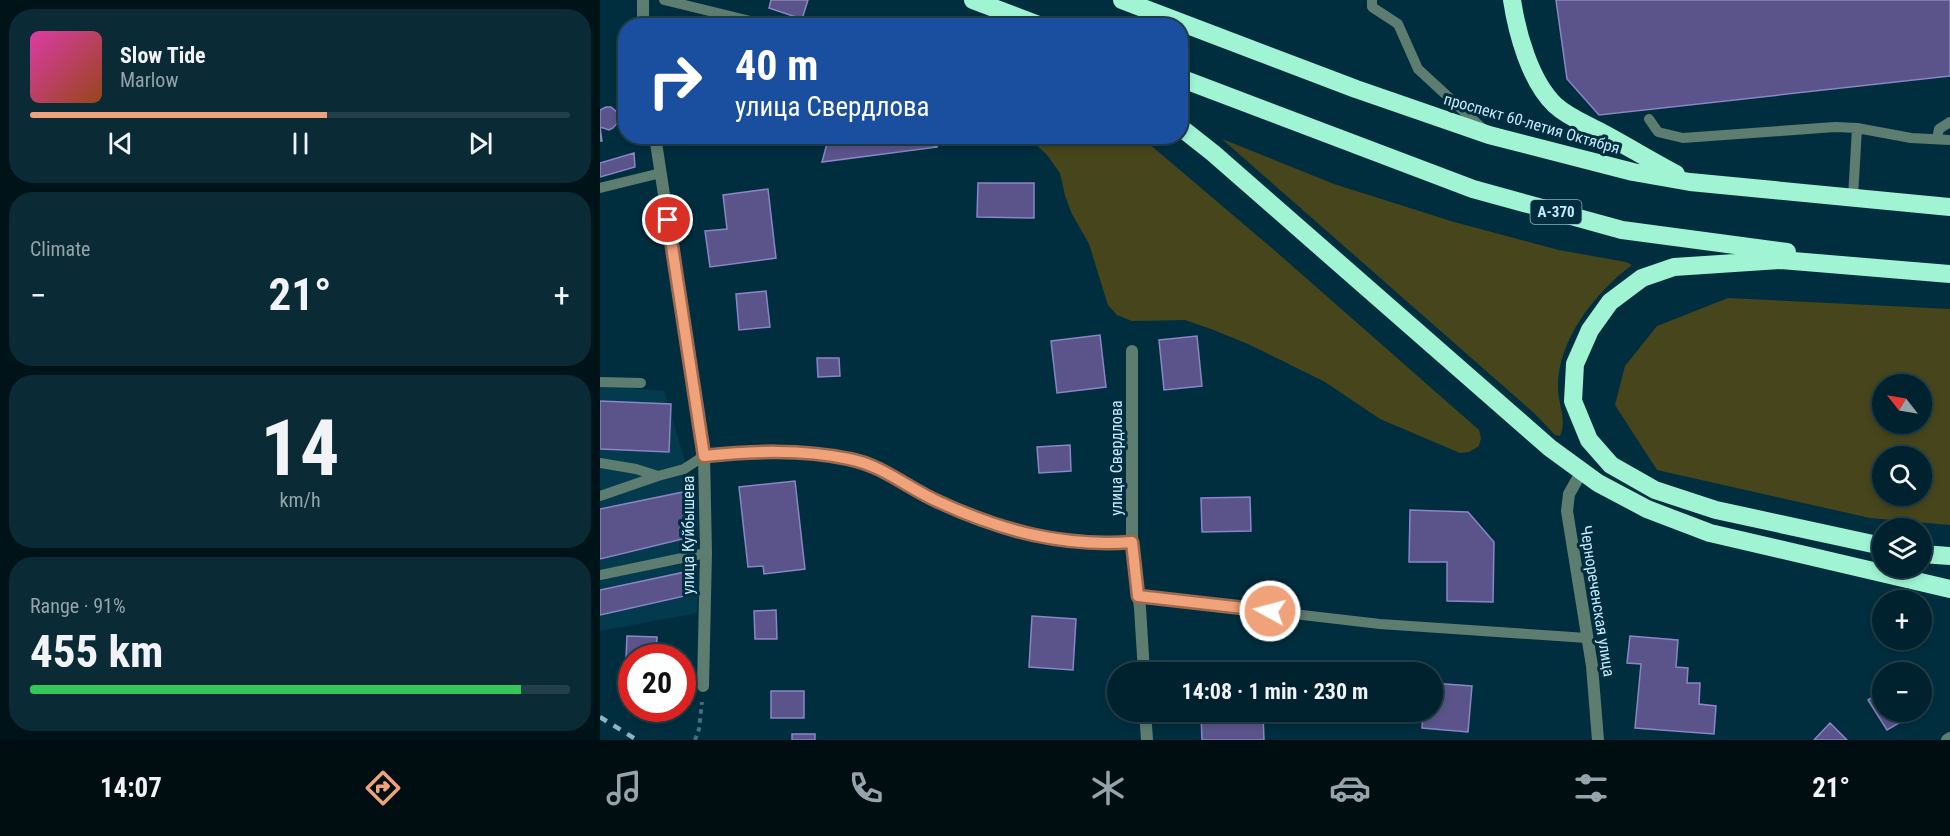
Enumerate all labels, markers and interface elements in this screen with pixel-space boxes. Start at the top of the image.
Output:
text: 40 m [735,41,818,90]
icon: right [636,42,714,120]
text: Slow Tide [120,43,206,68]
text: Marlow [120,68,178,92]
street label: проспект 60-летия Октября [1442,89,1622,158]
text: улица Свердлова [735,91,929,123]
icon: previous [104,127,137,160]
icon: pause [284,127,317,160]
icon: next [464,127,497,160]
pin [642,194,693,245]
road number: А-370 [1530,200,1582,224]
icon: arrive [651,203,684,236]
text: Climate [30,237,90,261]
text: 21° [269,268,332,321]
text: − [30,276,47,315]
text: + [554,276,570,315]
north arrow [1872,374,1932,434]
map controls [1872,374,1932,722]
street label: улица Свердлова [1107,400,1126,516]
text: 14 [261,403,339,494]
button: search [1872,446,1932,506]
street label: улица Куйбышева [679,476,698,594]
text: km/h [279,488,321,512]
button: layers [1872,518,1932,578]
street label: Чернореченская улица [1576,524,1619,678]
position arrow [1238,579,1302,643]
button: + [1872,590,1932,650]
text: Range · 91% [30,594,126,618]
text: 455 km [30,625,163,678]
speed limit sign: 20 [618,644,696,722]
button: − [1872,662,1932,722]
text: 14:08 · 1 min · 230 m [1182,679,1368,704]
icon: directions [362,767,404,809]
icon: music [603,767,645,809]
icon: phone [845,767,887,809]
icon: climate [1087,767,1129,809]
icon: car [1329,767,1371,809]
icon: filters [1570,767,1612,809]
text: 14:07 [100,772,162,804]
text: 21° [1812,772,1850,804]

